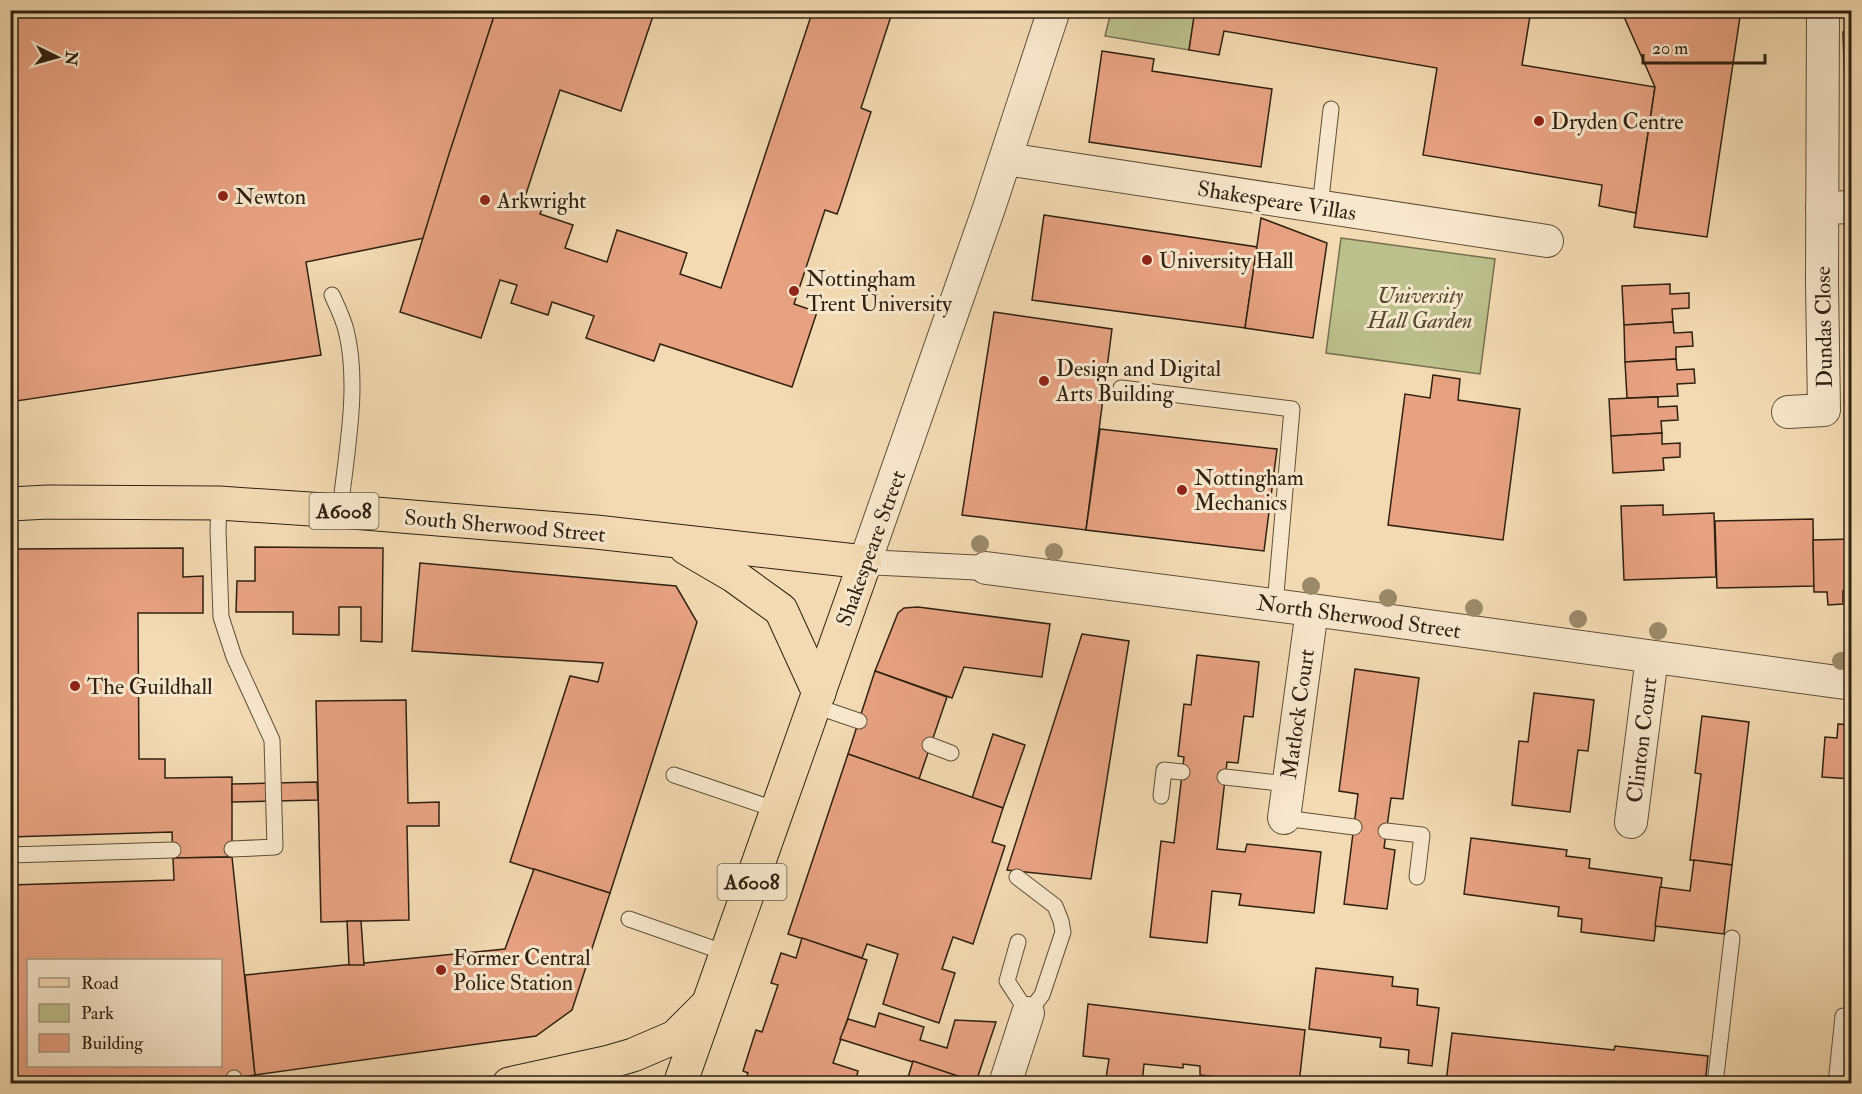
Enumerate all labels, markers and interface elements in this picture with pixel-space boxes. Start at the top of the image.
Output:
north arrow [27,27,87,87]
scale bar [1643,27,1764,65]
text: 20 m [1652,37,1688,60]
text: N [60,49,82,67]
place label: Dryden Centre [1551,108,1684,136]
marker: Dryden Centre [1532,114,1546,128]
street label: Shakespeare Villas [1195,175,1358,228]
place label: Newton [235,183,306,211]
place label: Arkwright [496,187,586,215]
marker: Newton [216,189,230,203]
marker: Arkwright [478,193,492,207]
place label: University Hall [1159,247,1294,275]
marker: University Hall [1140,253,1154,267]
place label: Nottingham Trent University [806,265,952,318]
street label: Dundas Close [1809,266,1839,388]
park label: University Hall Garden [1367,282,1472,335]
marker: Nottingham Trent University [787,284,801,298]
place label: Design and Digital Arts Building [1055,355,1222,408]
marker: Design and Digital Arts Building [1037,374,1051,388]
place label: Nottingham Mechanics [1194,464,1304,517]
street label: Shakespeare Street [830,466,913,631]
marker: Nottingham Mechanics [1175,483,1189,497]
road number: A6008 [310,493,378,529]
street label: South Sherwood Street [403,503,607,549]
street label: North Sherwood Street [1255,589,1463,645]
street label: Matlock Court [1275,647,1321,781]
place label: The Guildhall [87,673,213,701]
street label: Clinton Court [1620,676,1664,804]
marker: The Guildhall [68,679,82,693]
road number: A6008 [718,864,786,900]
place label: Former Central Police Station [453,944,591,997]
legend [27,959,222,1067]
marker: Former Central Police Station [434,963,448,977]
text: Road [81,972,119,995]
text: Park [81,1002,114,1025]
text: Building [81,1032,144,1055]

